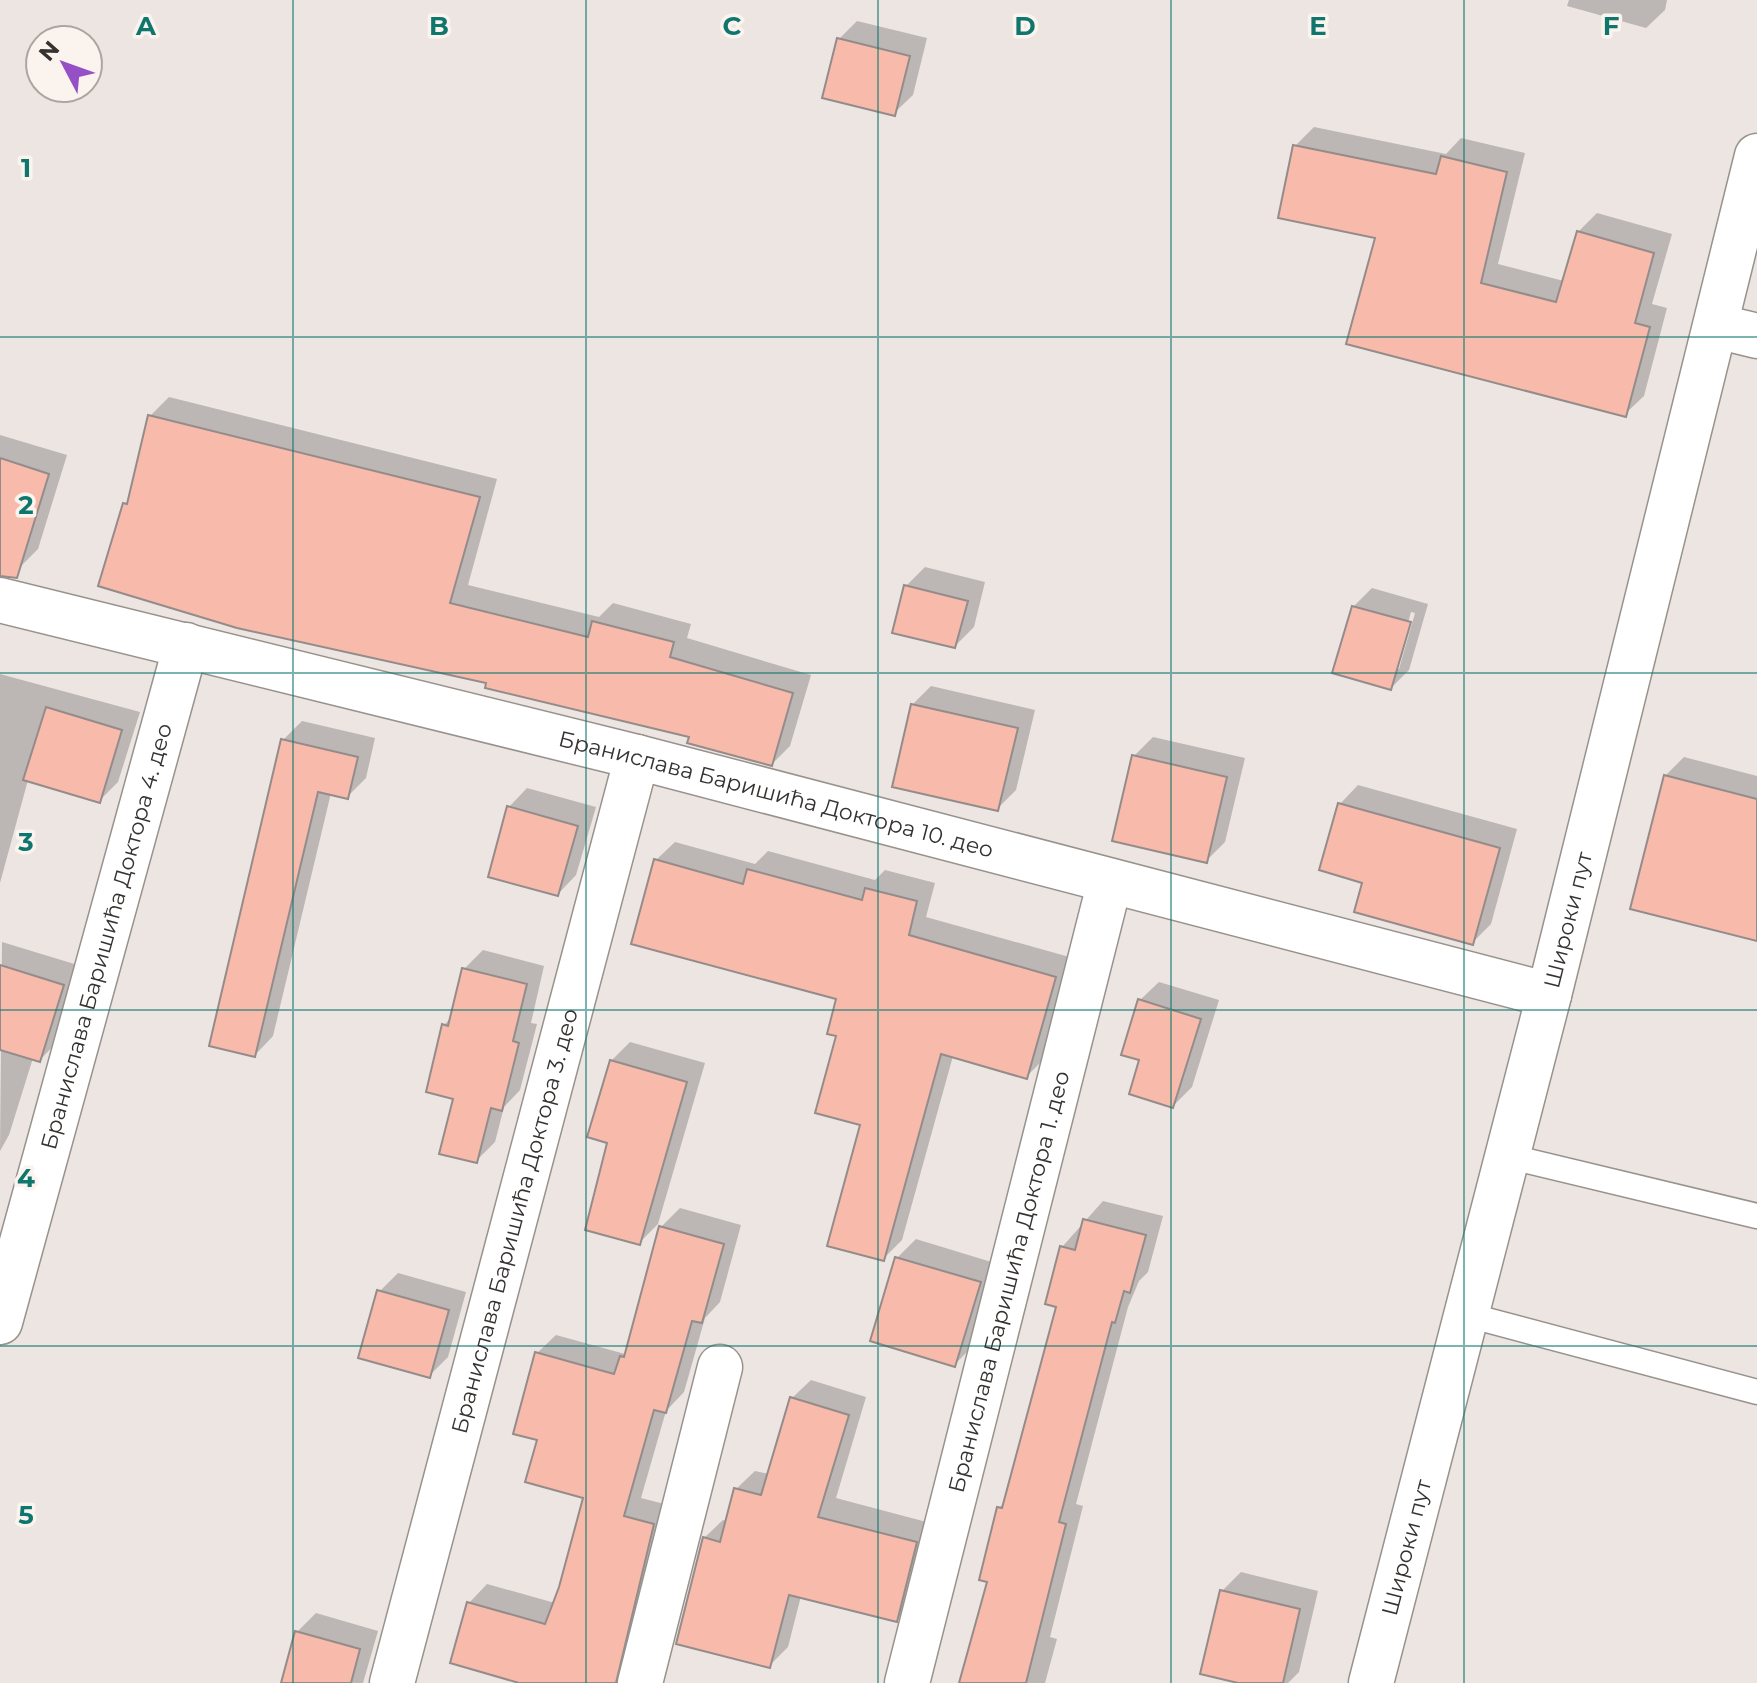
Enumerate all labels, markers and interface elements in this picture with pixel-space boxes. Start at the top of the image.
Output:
text: A [135,10,157,42]
text: B [429,10,449,42]
text: C [723,10,742,42]
text: D [1014,10,1036,42]
text: E [1309,10,1327,42]
text: F [1603,10,1619,42]
north arrow [24,24,104,104]
text: N [33,36,65,67]
text: 1 [21,152,31,184]
text: 2 [18,489,34,521]
street label: Бранислава Баришића Доктора 4. део [35,720,177,1153]
street label: Бранислава Баришића Доктора 10. део [556,725,997,863]
text: 3 [17,826,34,858]
street label: Широки пут [1538,848,1598,991]
street label: Бранислава Баришића Доктора 3. део [445,1005,583,1436]
street label: Бранислава Баришића Доктора 1. део [942,1068,1075,1495]
text: 4 [17,1162,35,1194]
street label: Широки пут [1376,1476,1437,1618]
text: 5 [18,1499,34,1531]

